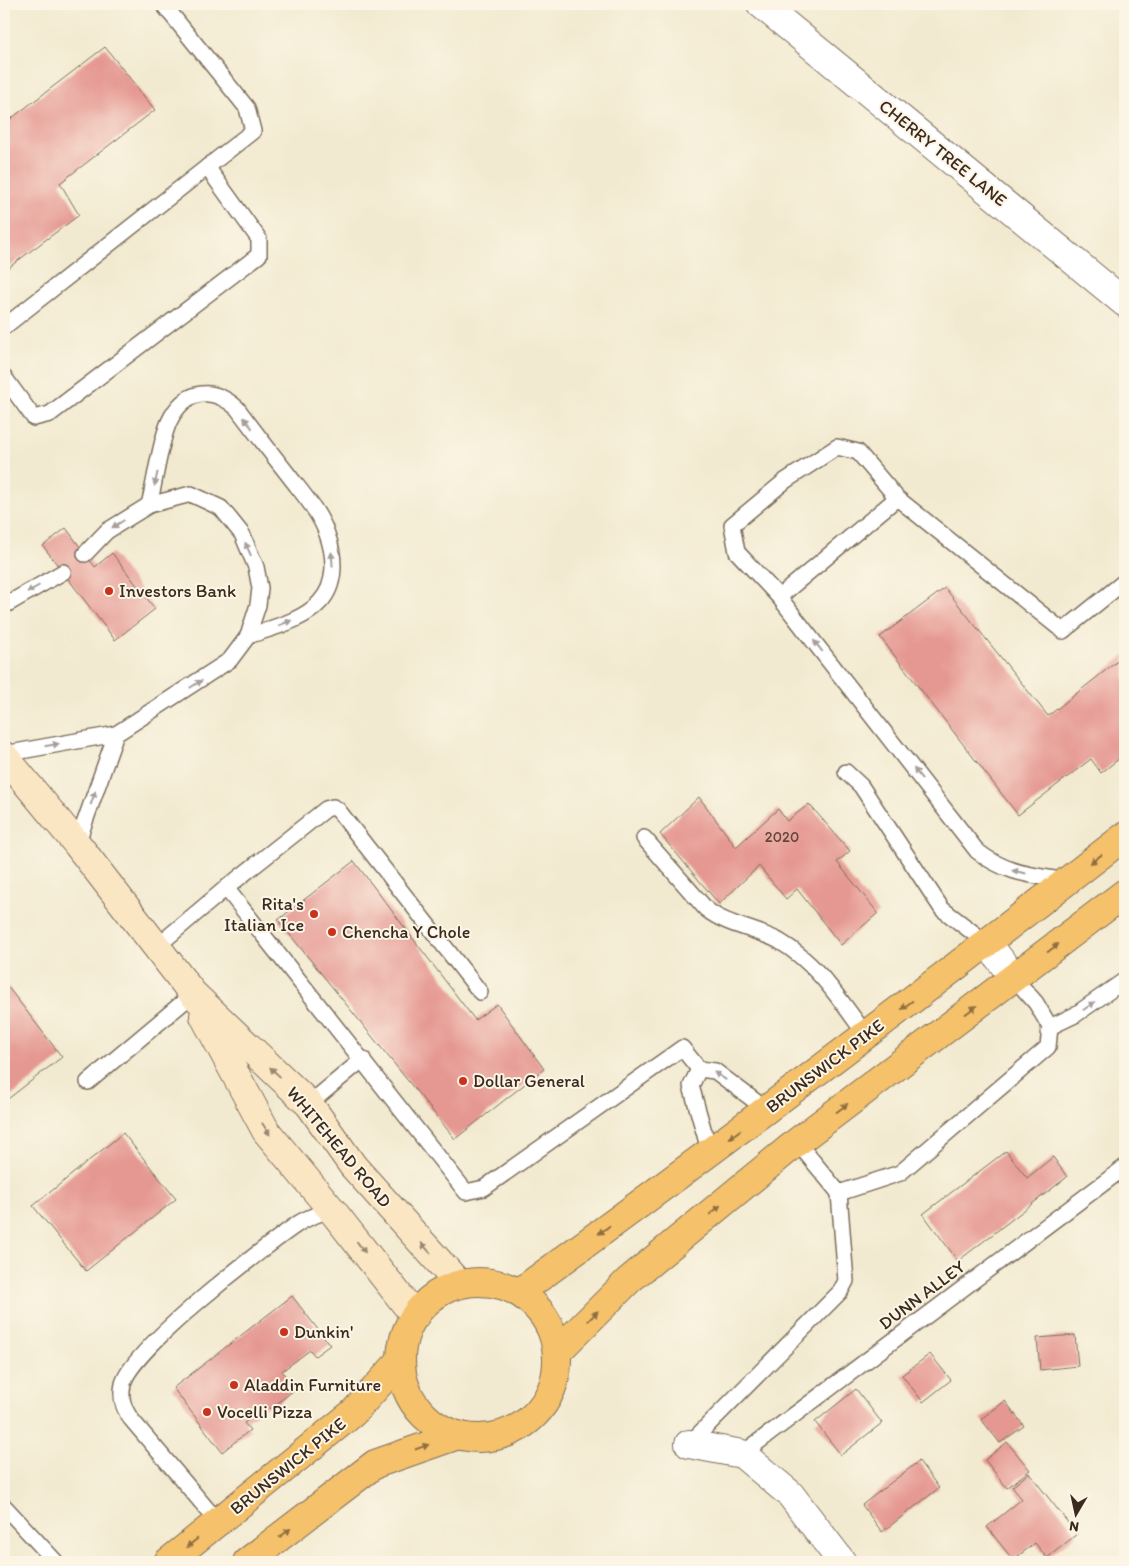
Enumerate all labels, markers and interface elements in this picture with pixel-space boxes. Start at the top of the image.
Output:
street label: CHERRY TREE LANE [875,95,1011,211]
one-way arrow [243,417,254,430]
one-way arrow [151,471,159,487]
one-way arrow [111,520,124,529]
one-way arrow [244,542,252,556]
one-way arrow [328,551,336,567]
place label: Investors Bank [119,580,236,602]
one-way arrow [27,585,40,594]
marker: Investors Bank [103,585,115,597]
one-way arrow [278,619,293,627]
one-way arrow [812,640,823,653]
one-way arrow [189,679,202,688]
one-way arrow [44,741,60,749]
one-way arrow [912,768,923,781]
one-way arrow [90,791,98,806]
house number: 2020 [765,828,799,846]
one-way arrow [1090,853,1103,864]
one-way arrow [1012,868,1027,876]
place label: Rita's Italian Ice [224,893,304,936]
marker: Rita's Italian Ice [308,908,320,920]
place label: Chencha Y Chole [342,921,470,943]
marker: Chencha Y Chole [326,926,338,938]
one-way arrow [1046,943,1060,953]
one-way arrow [900,1000,914,1010]
one-way arrow [1082,1001,1095,1011]
one-way arrow [964,1004,977,1015]
street label: BRUNSWICK PIKE [761,1014,889,1118]
one-way arrow [269,1066,281,1078]
place label: Dollar General [473,1070,585,1092]
one-way arrow [713,1071,727,1080]
marker: Dollar General [457,1075,469,1087]
street label: WHITEHEAD ROAD [282,1082,396,1212]
one-way arrow [835,1103,849,1113]
one-way arrow [261,1123,271,1136]
one-way arrow [729,1129,742,1140]
one-way arrow [708,1204,721,1215]
one-way arrow [598,1225,611,1236]
one-way arrow [356,1241,366,1254]
one-way arrow [420,1242,432,1254]
street label: DUNN ALLEY [875,1255,970,1335]
one-way arrow [587,1311,599,1323]
place label: Dunkin' [294,1321,353,1343]
marker: Dunkin' [278,1326,290,1338]
place label: Aladdin Furniture [244,1374,381,1396]
marker: Aladdin Furniture [228,1379,240,1391]
place label: Vocelli Pizza [217,1401,312,1423]
marker: Vocelli Pizza [201,1406,213,1418]
street label: BRUNSWICK PIKE [226,1413,350,1519]
one-way arrow [415,1443,430,1451]
north arrow [1052,1488,1102,1538]
text: N [1068,1517,1080,1535]
one-way arrow [278,1527,291,1538]
one-way arrow [186,1537,199,1548]

